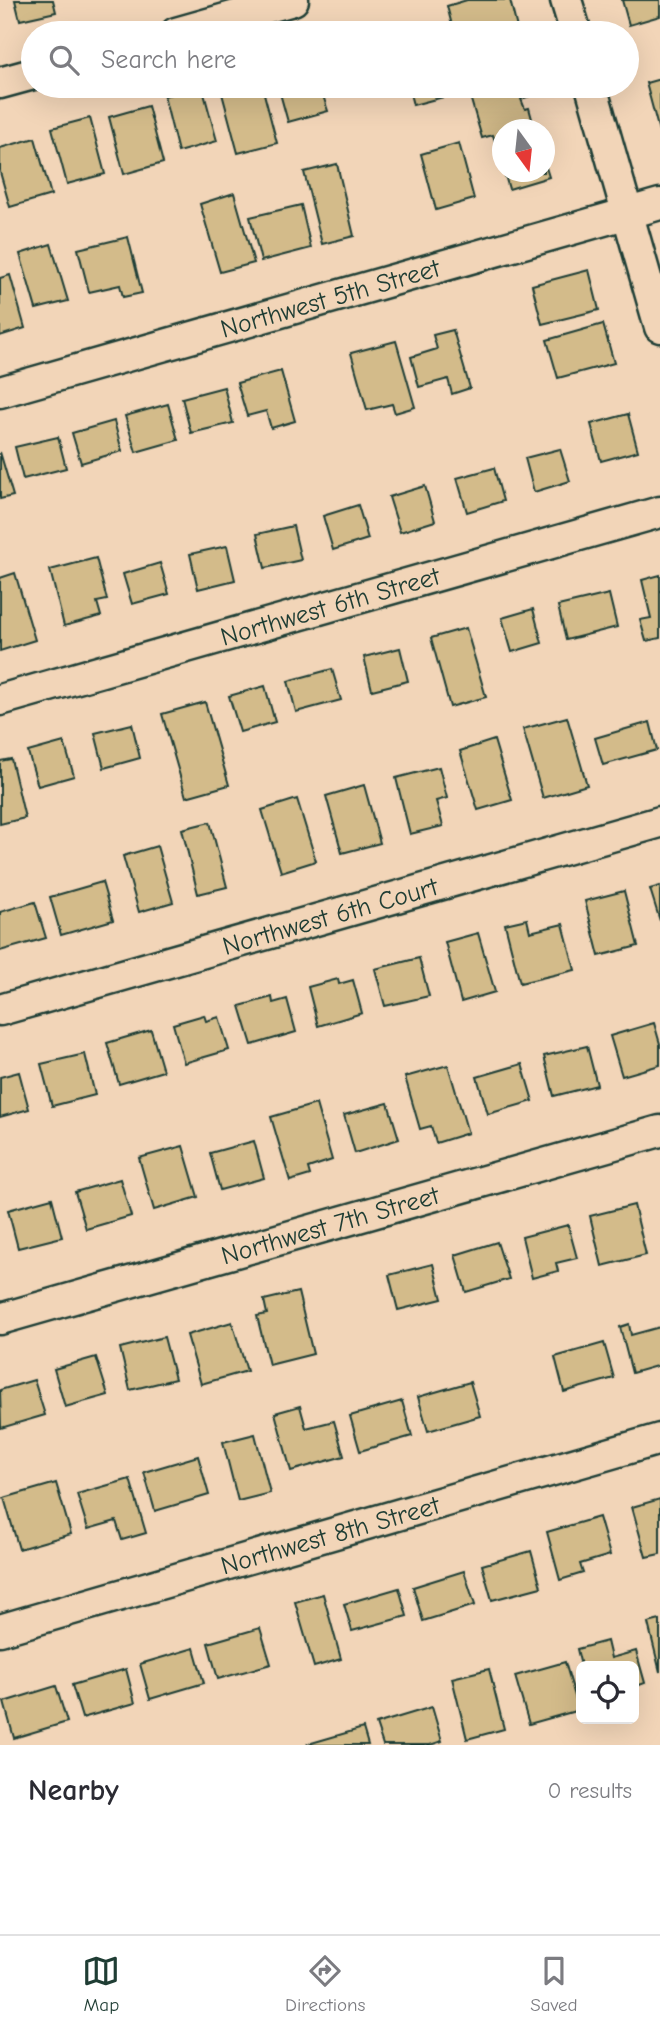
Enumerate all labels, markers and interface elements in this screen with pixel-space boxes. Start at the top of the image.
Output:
search box [21,21,639,98]
icon: search [45,41,83,79]
text: Search here [101,45,236,75]
north arrow [492,119,555,182]
street label: Northwest 5th Street [217,253,445,345]
street label: Northwest 6th Street [217,561,445,653]
street label: Northwest 6th Court [219,871,443,962]
street label: Northwest 7th Street [218,1180,444,1271]
street label: Northwest 8th Street [217,1490,445,1582]
map controls [576,1661,639,1724]
button: locate [576,1661,639,1724]
text: Nearby [28,1773,119,1808]
text: 0 results [548,1777,632,1804]
tab: Map [82,1952,120,2016]
tab: Directions [285,1952,365,2016]
tab: Saved [530,1952,578,2016]

